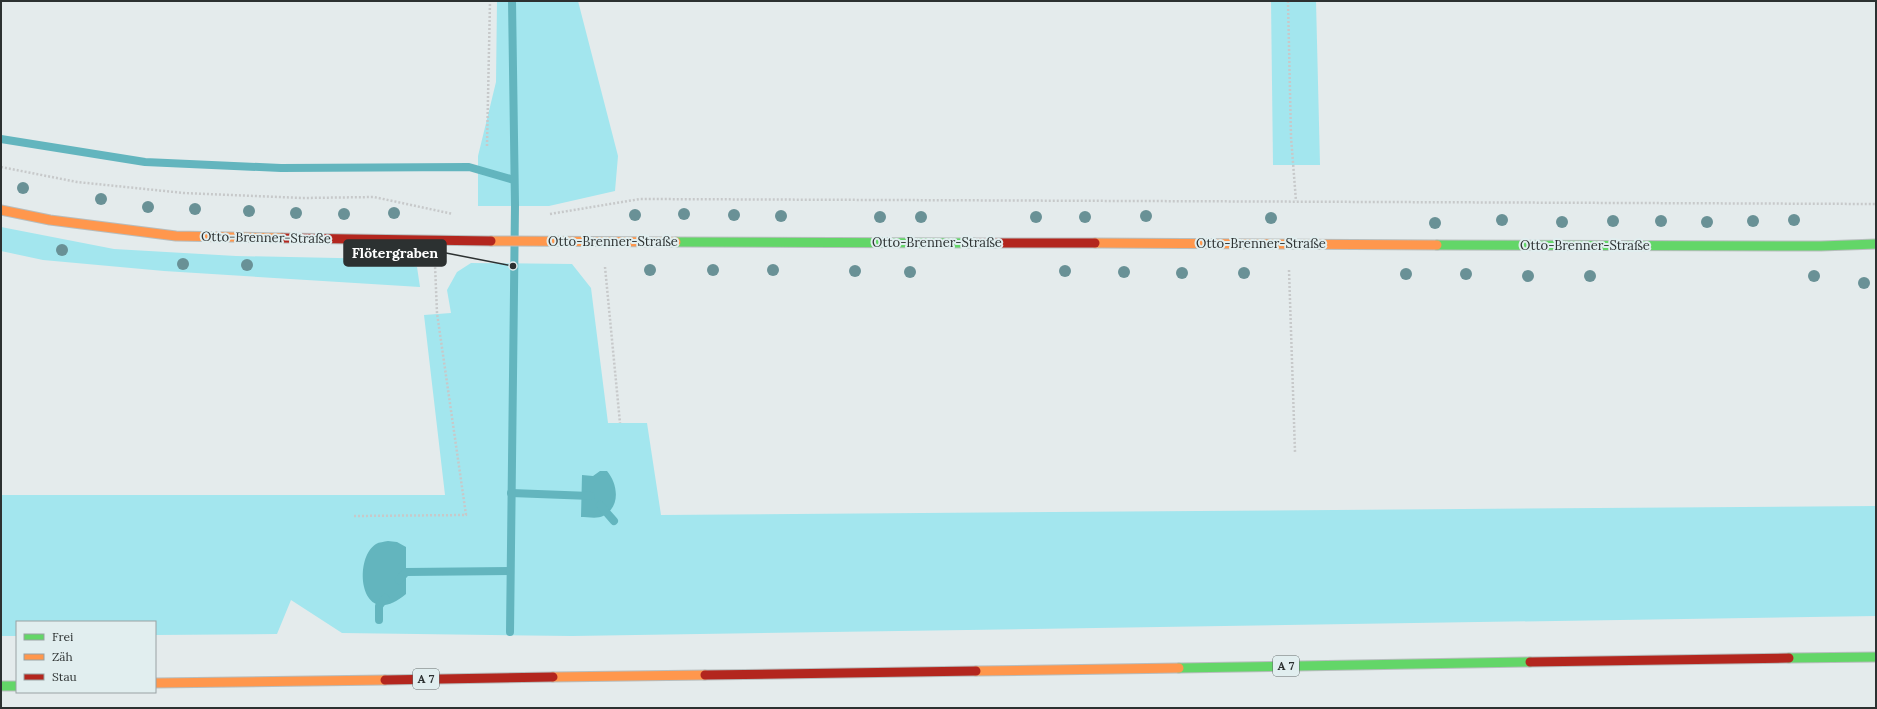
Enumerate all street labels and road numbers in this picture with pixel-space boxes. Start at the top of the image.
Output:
street label: Otto-Brenner-Straße [201,228,331,247]
street label: Otto-Brenner-Straße [548,233,678,250]
street label: Otto-Brenner-Straße [872,234,1002,251]
street label: Otto-Brenner-Straße [1196,235,1326,252]
street label: Otto-Brenner-Straße [1520,237,1650,254]
road number: A 7 [1273,656,1299,676]
road number: A 7 [413,669,439,689]

